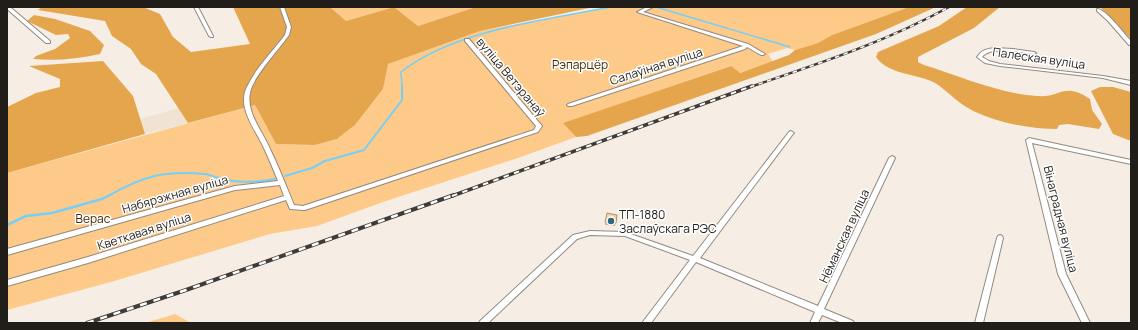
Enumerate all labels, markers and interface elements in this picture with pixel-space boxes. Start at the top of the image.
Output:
street label: вуліца Ветэранаў [473,34,550,121]
street label: Салаўіная вуліца [607,43,705,89]
street label: Палеская вуліца [992,43,1086,73]
park label: Рэпарцёр [552,56,608,73]
street label: Вінаградная вуліца [1040,164,1082,274]
street label: Набярэжная вуліца [120,171,230,217]
street label: Нёманская вуліца [815,186,873,286]
place label: ТП-1880 Заслаўскага РЭС [619,206,717,237]
street label: Кветкавая вуліца [95,208,193,254]
park label: Верас [76,210,111,227]
marker: ТП-1880 Заслаўскага РЭС [606,216,616,226]

